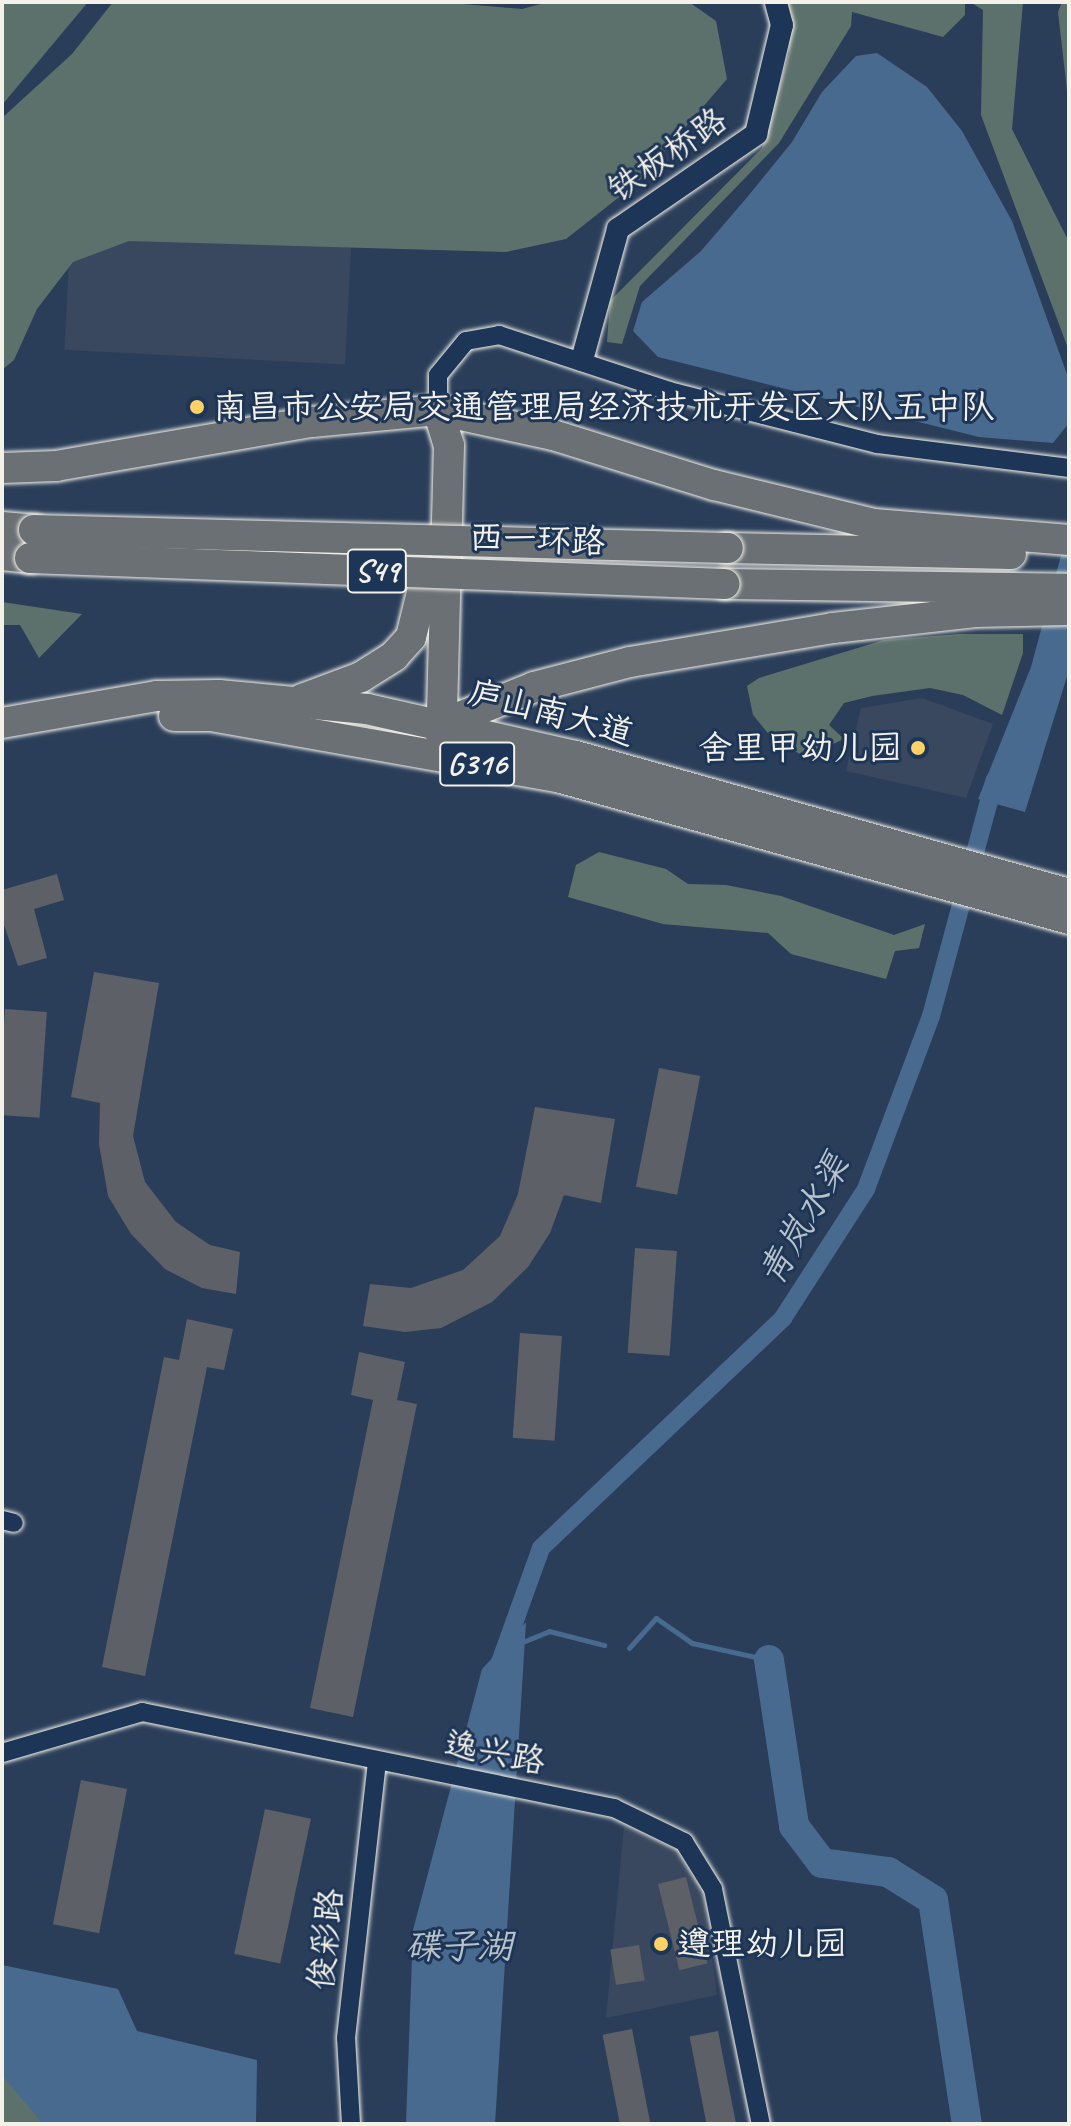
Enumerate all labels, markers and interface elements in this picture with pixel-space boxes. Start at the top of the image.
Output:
street label: 铁板桥路 [600,98,734,210]
place label: 南昌市公安局交通管理局经济技术开发区大队五中队 [213,387,995,427]
marker: 南昌市公安局交通管理局经济技术开发区大队五中队 [188,398,206,416]
street label: 西一环路 [468,516,606,562]
road number: S49 [345,543,409,599]
street label: 庐山南大道 [464,670,638,754]
place label: 舍里甲幼儿园 [698,728,902,768]
road number: G316 [439,736,515,792]
marker: 舍里甲幼儿园 [909,739,927,757]
water label: 青岚水渠 [749,1147,859,1293]
street label: 逸兴路 [441,1722,549,1782]
street label: 俊彩路 [299,1886,351,1992]
place label: 遵理幼儿园 [677,1924,847,1964]
water label: 碟子湖 [405,1925,513,1969]
marker: 遵理幼儿园 [652,1935,670,1953]

